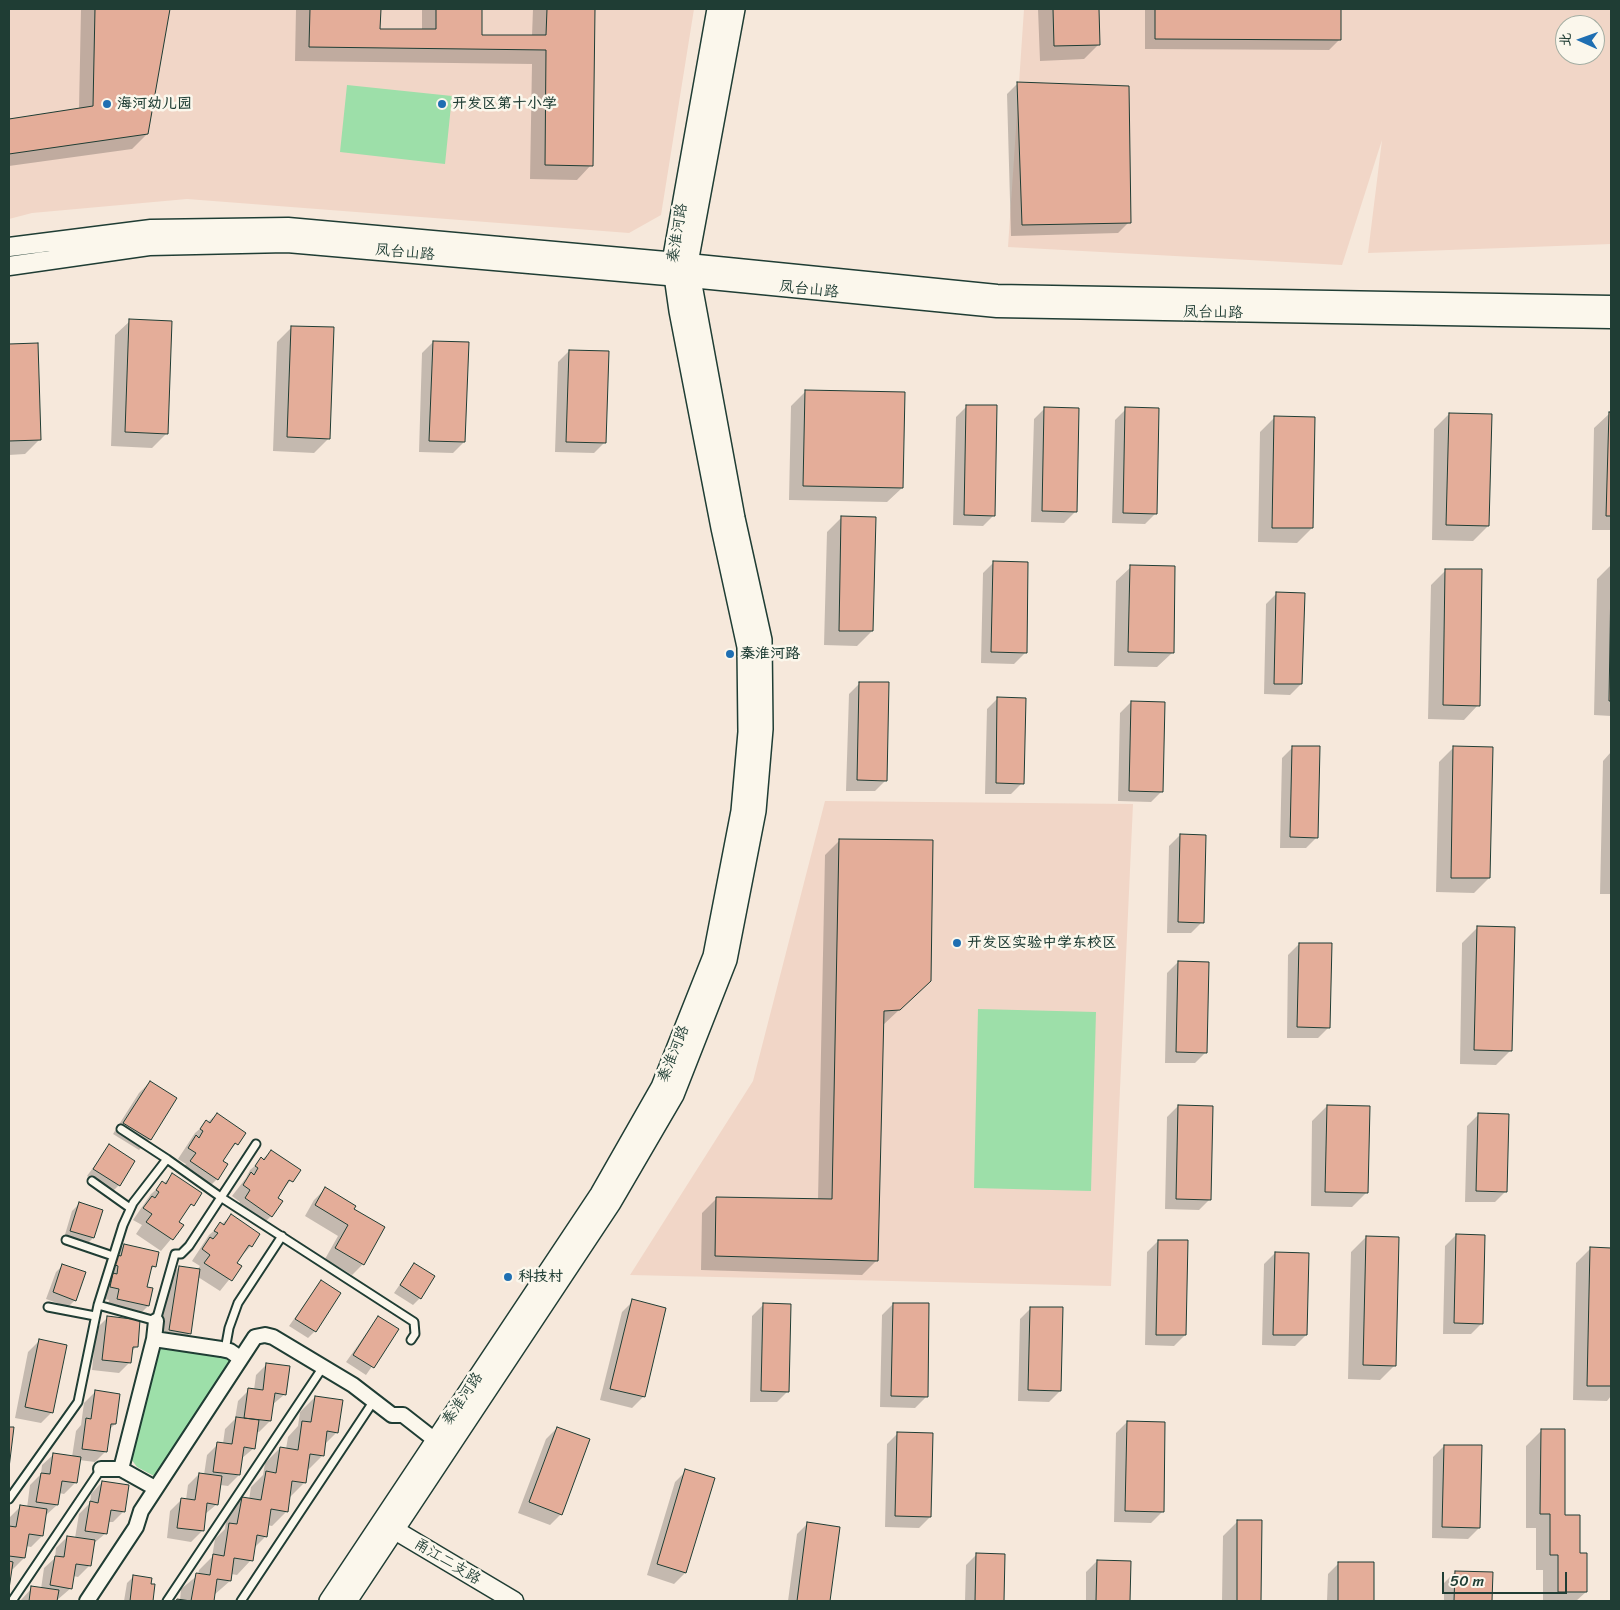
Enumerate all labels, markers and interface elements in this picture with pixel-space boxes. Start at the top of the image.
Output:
north arrow [1555,15,1605,65]
text: 北 [1553,32,1578,47]
place label: 海河幼儿园 [117,95,192,113]
place label: 开发区第十小学 [452,95,557,113]
marker: 海河幼儿园 [101,98,113,110]
marker: 开发区第十小学 [436,98,448,110]
street label: 秦淮河路 [664,202,692,264]
street label: 凤台山路 [374,241,436,265]
street label: 凤台山路 [778,278,840,302]
street label: 凤台山路 [1183,303,1243,323]
place label: 秦淮河路 [740,645,800,663]
marker: 秦淮河路 [724,648,736,660]
place label: 开发区实验中学东校区 [967,934,1117,952]
marker: 开发区实验中学东校区 [951,937,963,949]
street label: 秦淮河路 [654,1023,694,1085]
place label: 科技村 [518,1268,563,1286]
marker: 科技村 [502,1271,514,1283]
street label: 秦淮河路 [439,1369,487,1429]
street label: 甬江二支路 [410,1535,484,1589]
scale bar [1445,1562,1570,1594]
text: 50 m [1450,1568,1484,1594]

